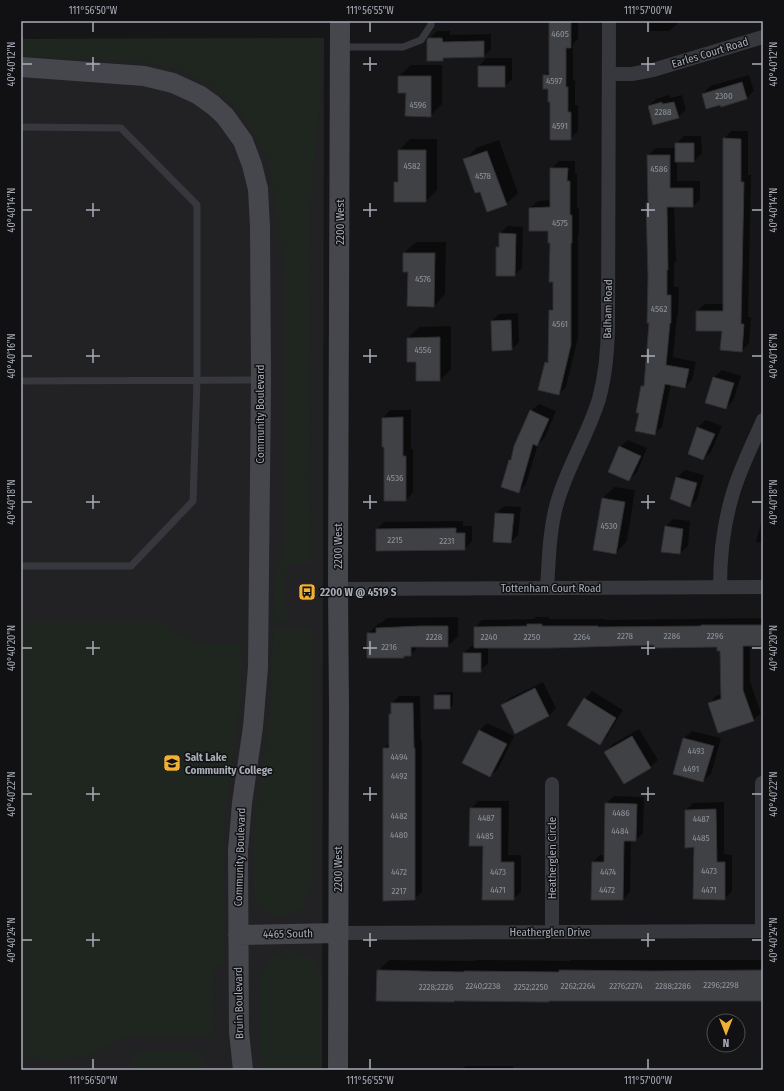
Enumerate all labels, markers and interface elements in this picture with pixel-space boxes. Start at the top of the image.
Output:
text: 111°56'50"W [69,5,118,17]
text: 111°56'55"W [346,5,394,17]
text: 111°57'00"W [624,5,673,17]
house number: 4605 [551,29,569,39]
street label: Earles Court Road [670,35,750,71]
text: 40°40'12"N [6,42,18,86]
text: 40°40'12"N [768,42,780,86]
house number: 4597 [546,76,562,86]
house number: 2300 [715,91,733,101]
house number: 4596 [409,100,427,110]
house number: 2288 [655,107,672,117]
house number: 4591 [552,121,568,131]
house number: 4582 [404,161,420,171]
house number: 4586 [650,164,668,174]
house number: 4578 [475,171,492,181]
text: 40°40'14"N [6,188,18,232]
text: 40°40'14"N [768,188,780,232]
street label: 2200 West [334,199,347,245]
house number: 4575 [552,218,568,228]
house number: 4576 [415,274,432,284]
street label: Balham Road [601,279,615,339]
house number: 4562 [651,304,667,314]
house number: 4561 [552,319,568,329]
text: 40°40'16"N [6,333,18,379]
text: 40°40'16"N [768,333,780,379]
house number: 4556 [415,345,432,355]
street label: Community Boulevard [254,365,267,463]
house number: 4536 [387,473,404,483]
text: 40°40'18"N [6,479,18,525]
text: 40°40'18"N [768,479,780,525]
house number: 4530 [600,521,618,531]
street label: 2200 West [332,523,345,569]
house number: 2215 [387,535,403,545]
house number: 2231 [439,536,455,546]
bus stop icon: 2200 W @ 4519 S [297,582,317,602]
street label: Tottenham Court Road [501,582,601,595]
place label: 2200 W @ 4519 S [319,586,397,599]
text: 40°40'20"N [6,625,18,671]
text: 40°40'20"N [768,625,780,671]
house number: 2278 [617,631,633,641]
house number: 2286 [664,631,681,641]
house number: 2296 [707,631,724,641]
house number: 2228 [426,632,443,642]
house number: 2240 [481,632,498,642]
house number: 2250 [524,632,541,642]
house number: 2264 [574,632,591,642]
house number: 2216 [381,642,397,652]
house number: 4493 [688,746,704,756]
place label: Salt Lake Community College [185,751,273,777]
house number: 4494 [390,752,408,762]
school or university icon: Salt Lake Community College [162,753,182,773]
house number: 4491 [683,764,699,774]
text: 40°40'22"N [6,771,18,817]
house number: 4492 [391,771,407,781]
text: 40°40'22"N [768,771,780,817]
street label: Community Boulevard [232,807,248,907]
house number: 4486 [612,808,630,818]
house number: 4482 [390,811,408,821]
house number: 4487 [478,813,495,823]
house number: 4487 [693,814,710,824]
street label: Heatherglen Circle [546,817,559,899]
house number: 4484 [611,826,629,836]
house number: 4480 [390,830,408,840]
house number: 4485 [476,831,494,841]
house number: 4485 [692,833,710,843]
street label: 2200 West [332,846,345,892]
house number: 4473 [701,866,717,876]
house number: 4472 [391,867,407,877]
house number: 4473 [490,867,506,877]
house number: 4474 [600,867,617,877]
house number: 4471 [490,885,506,895]
house number: 4472 [599,885,615,895]
house number: 4471 [701,885,717,895]
house number: 2217 [392,886,407,896]
text: 40°40'24"N [6,917,18,963]
text: 40°40'24"N [768,917,780,963]
street label: Heatherglen Drive [509,926,591,939]
street label: 4465 South [263,927,313,941]
street label: Bruin Boulevard [232,967,246,1039]
house number: 2296;2298 [703,980,739,990]
house number: 2240;2238 [465,981,501,991]
house number: 2262;2264 [561,981,596,991]
house number: 2276;2274 [609,981,643,991]
house number: 2288;2286 [655,981,691,991]
house number: 2228;2226 [419,982,454,992]
house number: 2252;2250 [514,982,549,992]
north arrow [706,1013,746,1053]
text: N [723,1036,729,1049]
text: 111°56'50"W [69,1075,118,1087]
text: 111°56'55"W [346,1075,394,1087]
text: 111°57'00"W [624,1075,673,1087]

